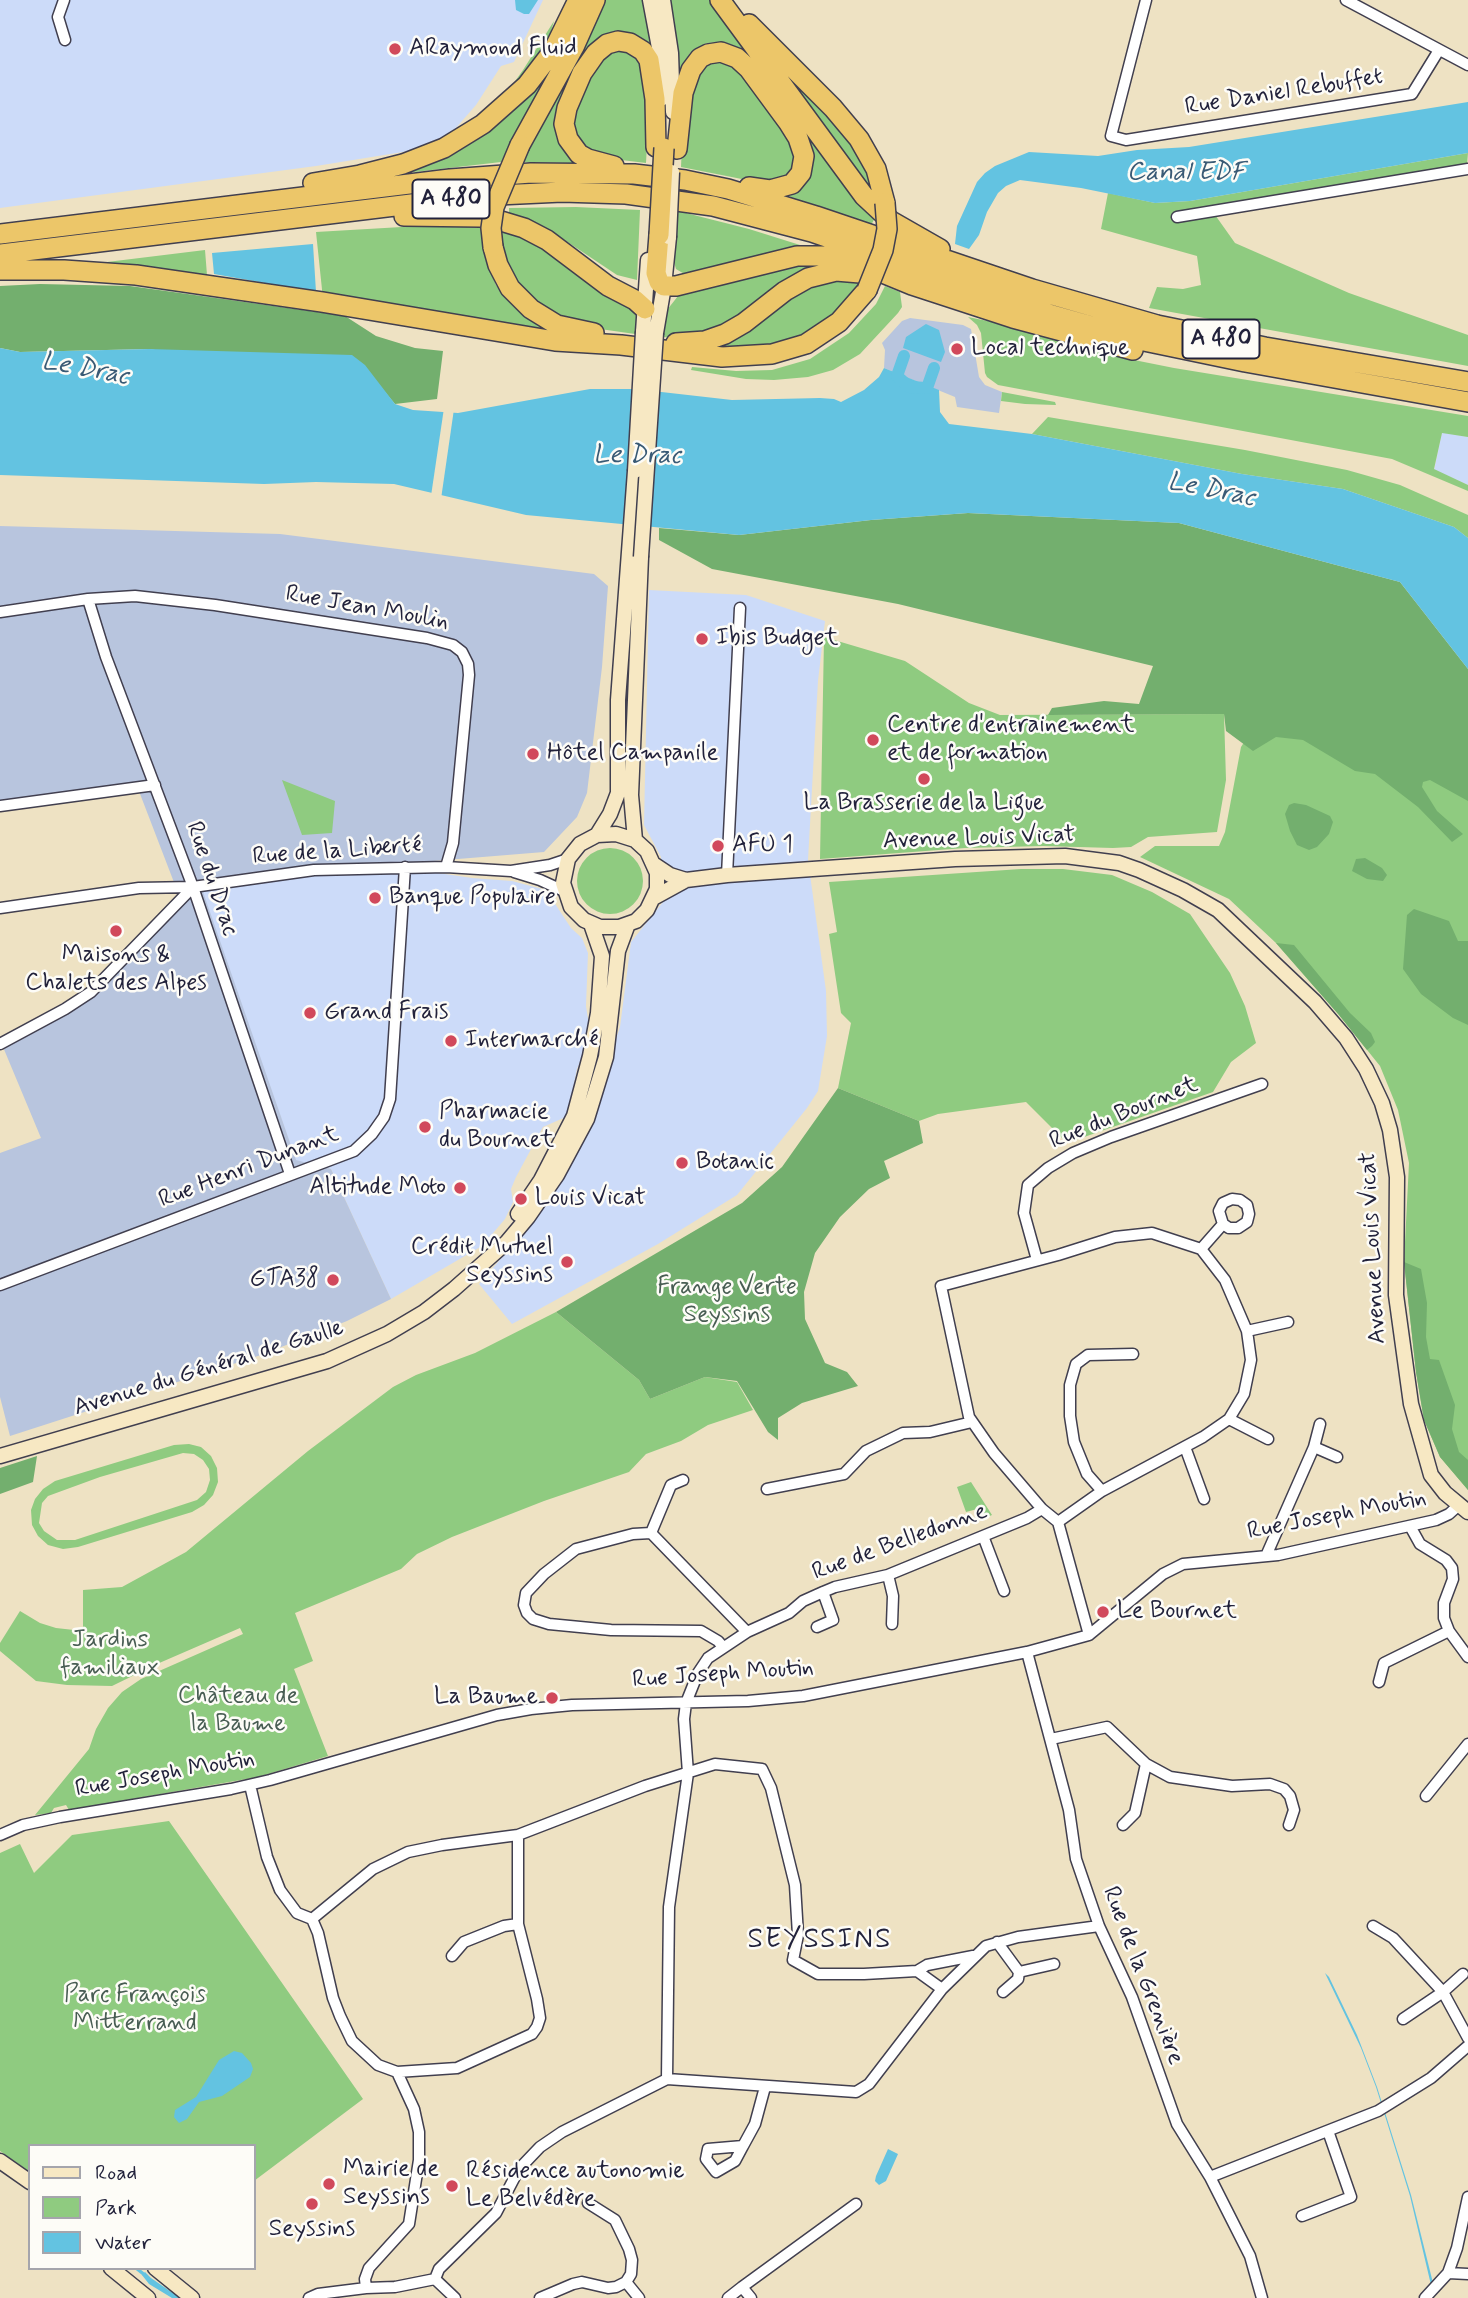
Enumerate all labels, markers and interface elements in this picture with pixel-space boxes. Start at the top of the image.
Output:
place label: ARaymond Fluid [409,35,577,63]
marker: ARaymond Fluid [387,41,403,57]
street label: Rue Daniel Rebuffet [1183,63,1385,123]
water label: Canal EDF [1127,158,1245,190]
road number: A 480 [412,180,490,218]
road number: A 480 [1182,320,1260,358]
place label: Local technique [971,335,1129,363]
marker: Local technique [949,341,965,357]
water label: Le Drac [39,347,131,393]
water label: Le Drac [593,441,681,473]
water label: Le Drac [1165,467,1257,515]
street label: Rue Jean Moulin [283,580,451,638]
place label: Ibis Budget [716,625,839,653]
marker: Ibis Budget [694,631,710,647]
place label: Centre d'entrainement et de formation [887,712,1135,768]
marker: Centre d'entrainement et de formation [865,732,881,748]
place label: Hôtel Campanile [547,740,718,768]
marker: Hôtel Campanile [525,746,541,762]
marker: La Brasserie de la Ligue [916,771,932,787]
place label: La Brasserie de la Ligue [804,790,1044,818]
street label: Rue du Drac [178,818,244,940]
street label: Avenue Louis Vicat [882,821,1076,857]
street label: Rue de la Liberté [252,832,422,872]
place label: AFU 1 [732,832,793,860]
marker: AFU 1 [710,838,726,854]
place label: Banque Populaire [389,884,556,912]
marker: Banque Populaire [367,890,383,906]
marker: Maisons & Chalets des Alpes [108,923,124,939]
place label: Maisons & Chalets des Alpes [25,942,207,998]
place label: Grand Frais [324,999,448,1027]
marker: Grand Frais [302,1005,318,1021]
place label: Intermarché [465,1027,598,1055]
marker: Intermarché [443,1033,459,1049]
street label: Rue du Bournet [1046,1071,1202,1157]
place label: Pharmacie du Bournet [439,1099,554,1155]
marker: Pharmacie du Bournet [417,1119,433,1135]
street label: Rue Henri Dunant [155,1120,343,1216]
place label: Botanic [696,1149,774,1177]
street label: Avenue Louis Vicat [1355,1151,1393,1345]
marker: Botanic [674,1155,690,1171]
place label: Altitude Moto [309,1174,446,1202]
marker: Altitude Moto [452,1180,468,1196]
place label: Louis Vicat [535,1185,646,1213]
marker: Louis Vicat [513,1191,529,1207]
place label: Crédit Mutuel Seyssins [411,1234,553,1290]
marker: Crédit Mutuel Seyssins [559,1254,575,1270]
place label: GTA38 [249,1266,319,1294]
marker: GTA38 [325,1272,341,1288]
park label: Frange Verte Seyssins [657,1274,797,1330]
street label: Avenue du Général de Gaulle [70,1314,348,1424]
street label: Rue Joseph Moutin [1245,1485,1429,1547]
street label: Rue de Belledonne [808,1498,992,1588]
place label: Le Bournet [1117,1598,1237,1626]
marker: Le Bournet [1095,1604,1111,1620]
park label: Jardins familiaux [60,1627,160,1683]
street label: Rue Joseph Moutin [631,1654,815,1696]
park label: Château de la Baume [178,1683,298,1739]
place label: La Baume [434,1684,538,1712]
marker: La Baume [544,1690,560,1706]
street label: Rue Joseph Moutin [73,1745,257,1805]
street label: Rue de la Grenière [1095,1883,1189,2069]
district label: SEYSSINS [749,1924,891,1958]
park label: Parc François Mitterrand [64,1982,206,2038]
legend [28,2144,256,2270]
place label: Mairie de Seyssins [343,2156,439,2212]
place label: Résidence autonomie Le Belvédère [466,2158,685,2214]
text: Road [95,2159,137,2187]
marker: Mairie de Seyssins [321,2176,337,2192]
marker: Résidence autonomie Le Belvédère [444,2178,460,2194]
text: Park [95,2194,137,2222]
marker: Seyssins [304,2196,320,2212]
place label: Seyssins [269,2216,355,2244]
text: Water [95,2229,151,2257]

